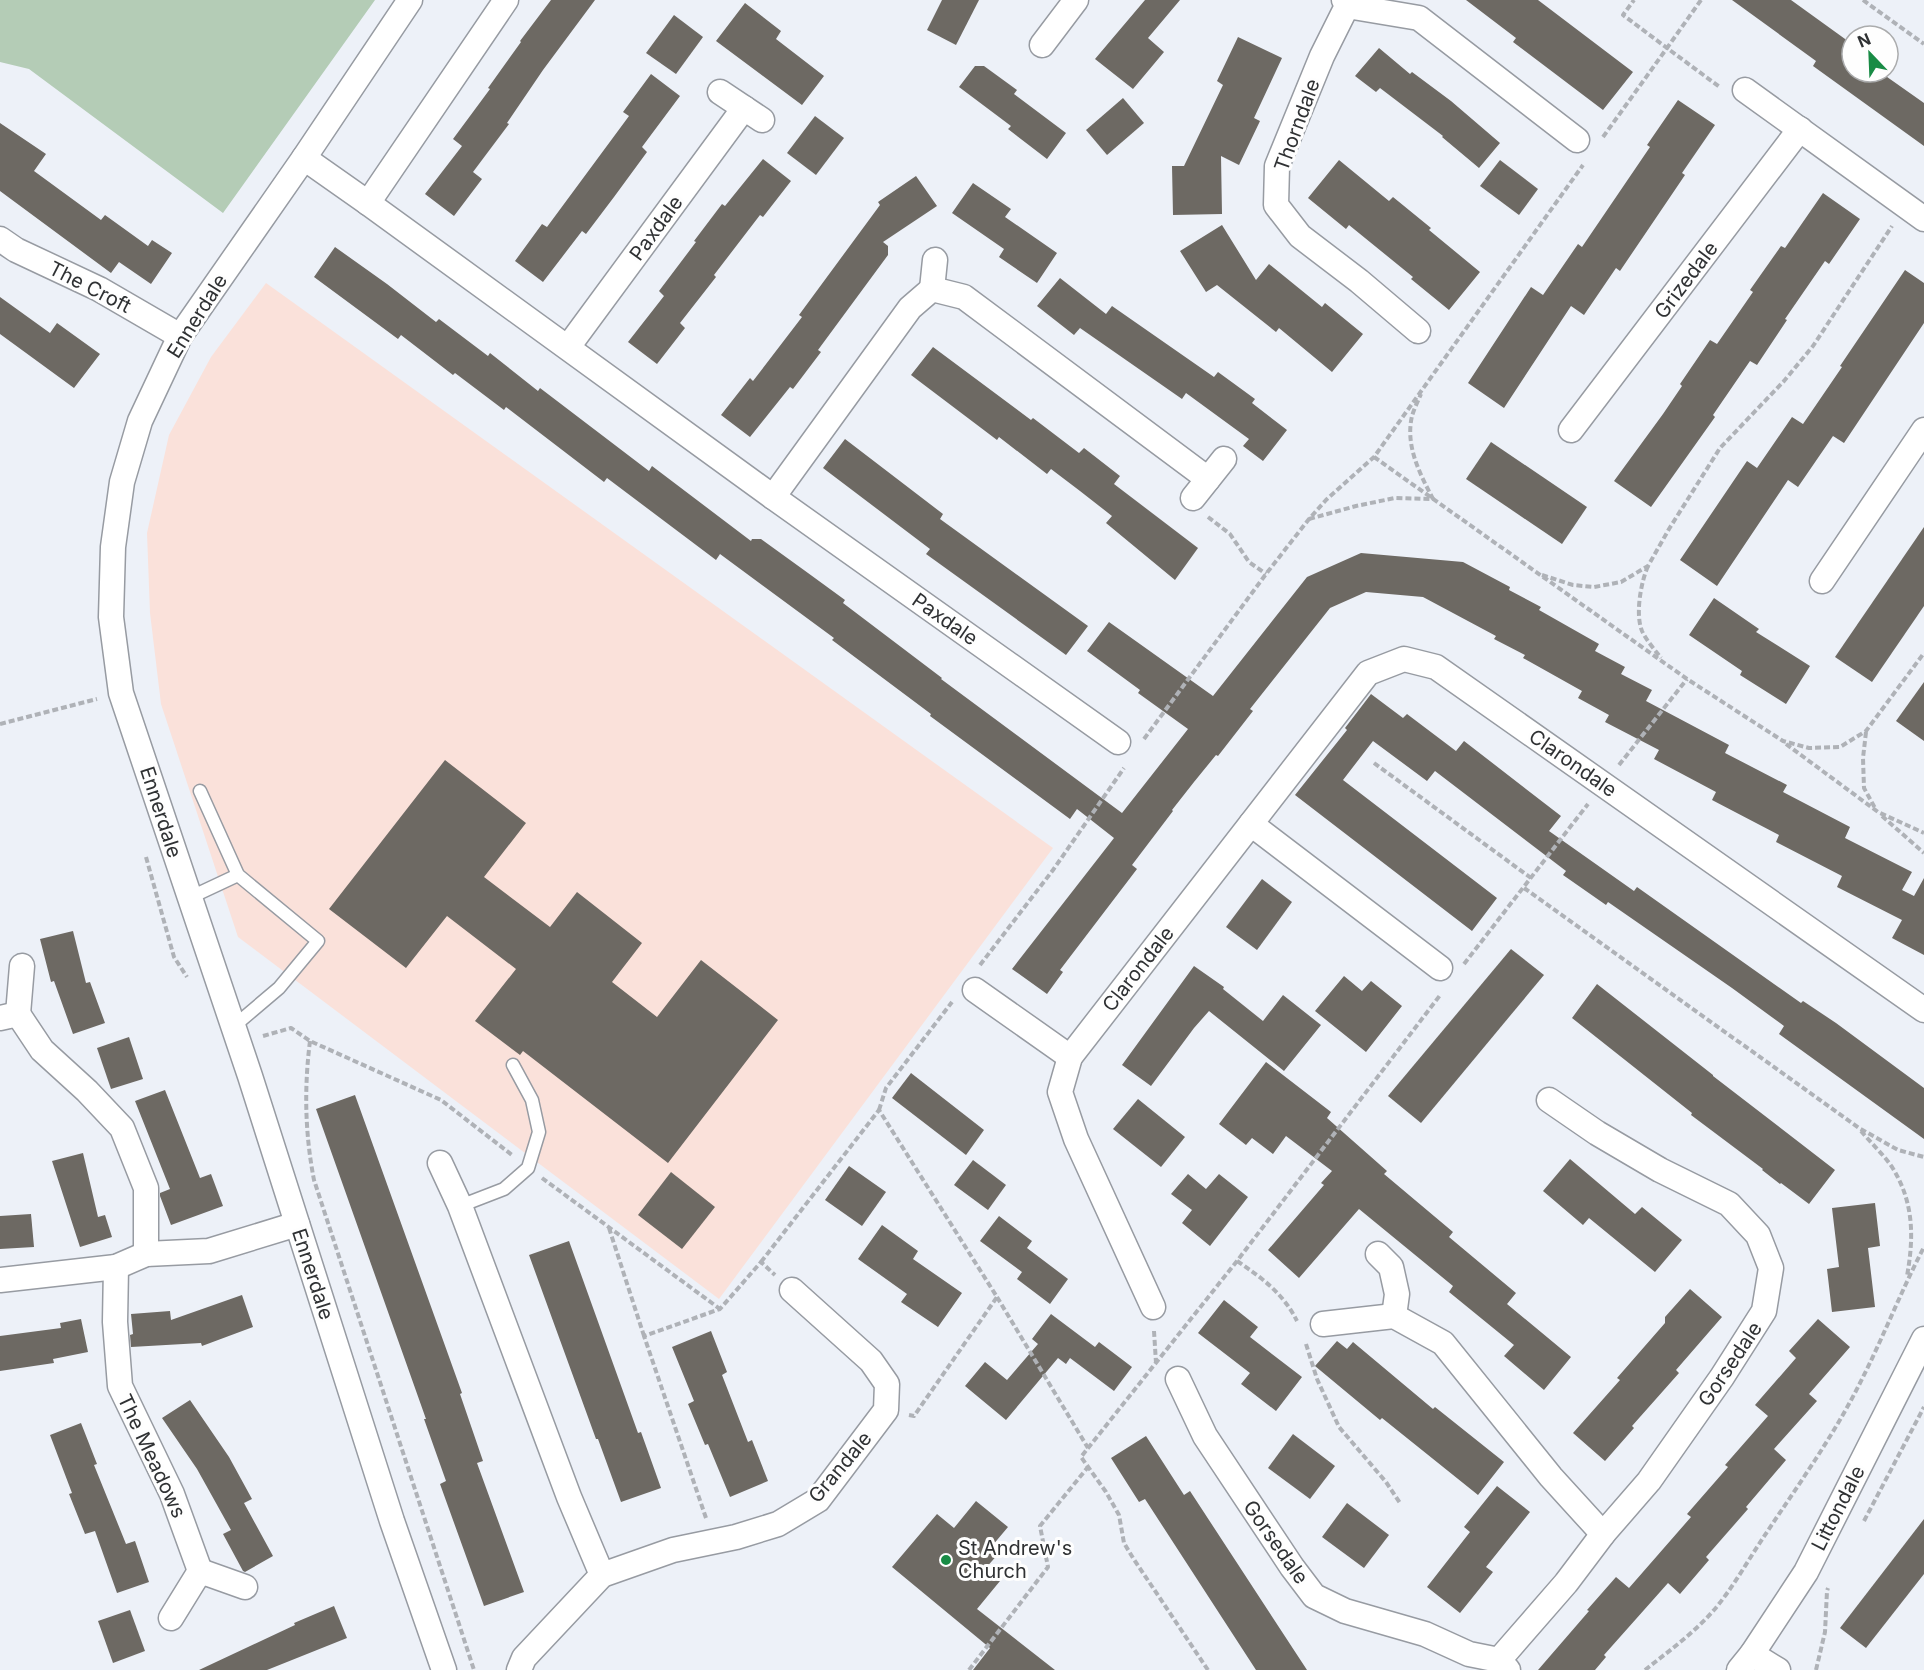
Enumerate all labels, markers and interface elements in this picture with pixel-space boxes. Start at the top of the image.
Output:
north arrow [1840,24,1900,84]
text: N [1855,29,1874,52]
street label: Thorndale [1269,76,1325,174]
street label: Paxdale [624,191,688,265]
street label: Grizedale [1649,237,1723,323]
street label: The Croft [45,256,136,318]
street label: Ennerdale [162,270,232,362]
street label: Paxdale [908,588,982,650]
street label: Clarondale [1524,724,1622,802]
street label: Ennerdale [135,763,187,861]
street label: Clarondale [1097,922,1179,1016]
street label: Ennerdale [287,1225,339,1323]
street label: Gorsedale [1693,1317,1767,1411]
street label: The Meadows [113,1390,191,1522]
street label: Grandale [803,1427,877,1507]
street label: Littondale [1806,1461,1870,1555]
street label: Gorsedale [1238,1496,1314,1588]
place label: St Andrew's Church [958,1536,1072,1583]
marker: St Andrew's Church [939,1553,953,1567]

